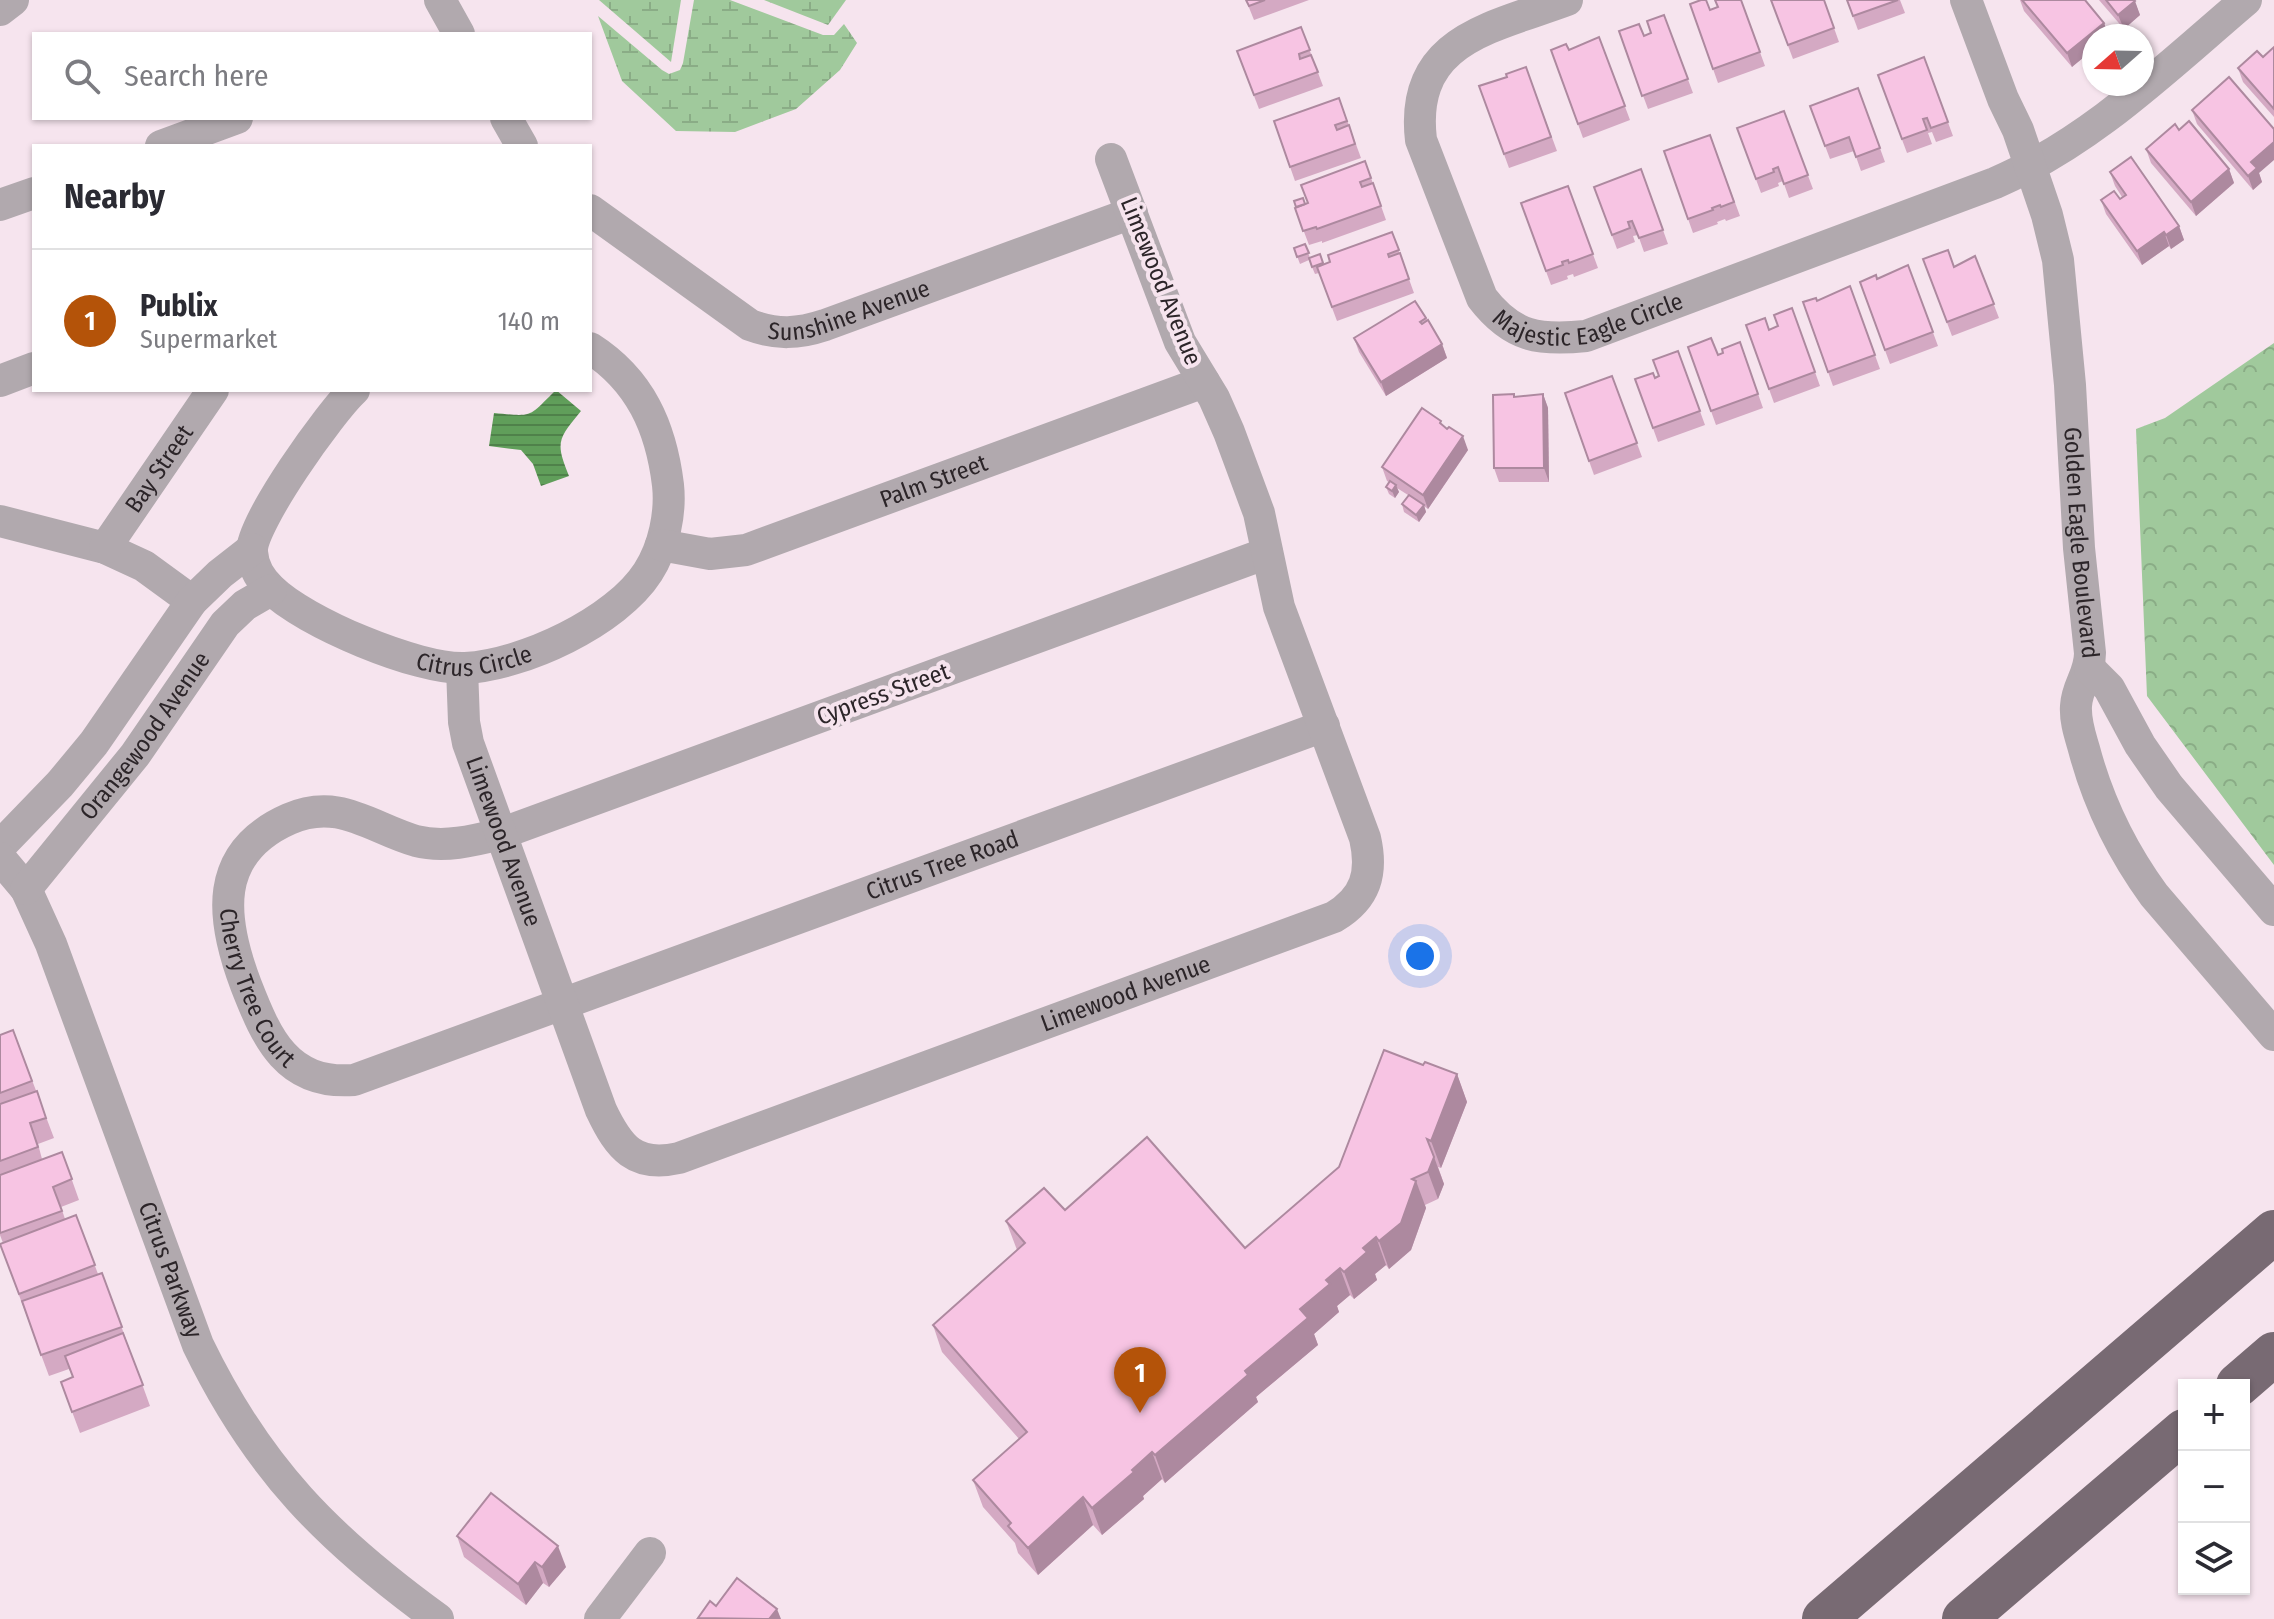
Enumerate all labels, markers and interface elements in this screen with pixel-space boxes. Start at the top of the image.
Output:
north arrow [2082,24,2154,96]
search box [32,32,592,120]
icon: search [60,54,104,98]
text: Search here [124,58,269,94]
text: Nearby [64,176,165,217]
street label: Limewood Avenue [1115,193,1207,369]
street label: Sunshine Avenue [766,274,934,346]
street label: Majestic Eagle Circle [1487,287,1687,352]
text: Publix [140,288,218,324]
text: 1 [85,306,96,337]
text: 140 m [498,306,560,337]
text: Supermarket [140,324,277,355]
street label: Bay Street [119,419,199,518]
street label: Golden Eagle Boulevard [2058,426,2104,660]
street label: Palm Street [876,449,991,514]
street label: Citrus Circle [413,640,536,682]
street label: Orangewood Avenue [74,646,216,826]
street label: Cypress Street [813,657,953,731]
street label: Limewood Avenue [460,753,547,930]
street label: Citrus Tree Road [862,825,1022,906]
street label: Cherry Tree Court [214,907,301,1073]
your location [1400,936,1440,976]
street label: Limewood Avenue [1037,950,1214,1038]
street label: Citrus Parkway [133,1198,208,1342]
pin: 1 [1114,1347,1166,1413]
map controls [2178,1379,2250,1595]
button: + [2178,1379,2250,1451]
button: − [2178,1451,2250,1523]
button: layers [2178,1523,2250,1595]

